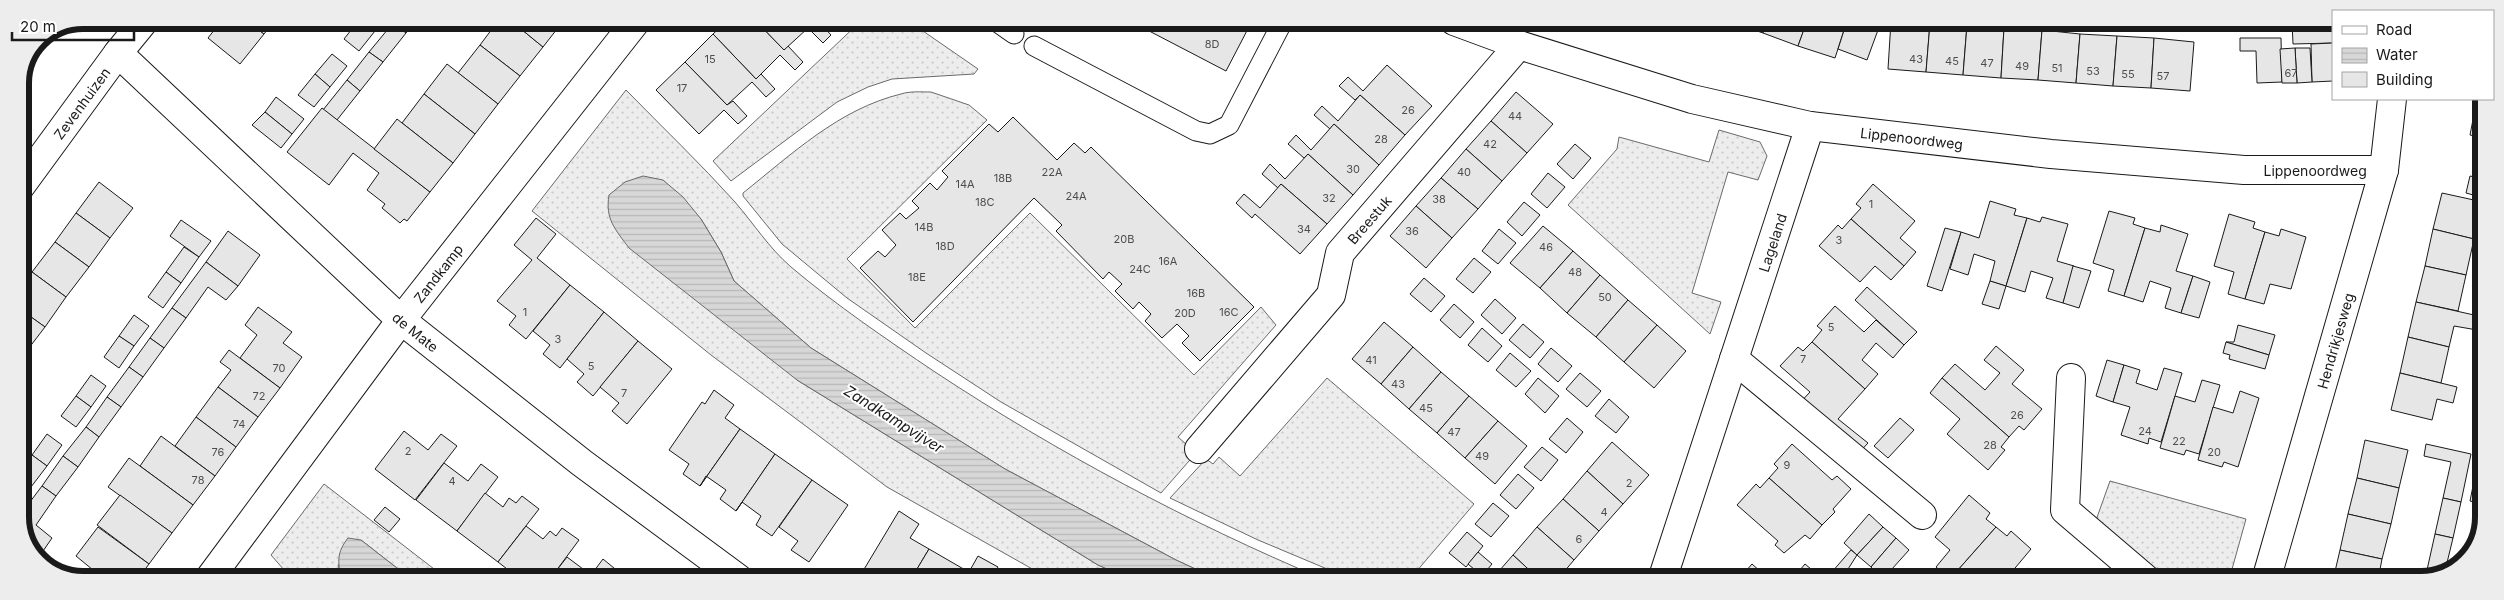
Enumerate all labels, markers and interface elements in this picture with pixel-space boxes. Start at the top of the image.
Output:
scale bar [12,10,135,42]
legend [2332,10,2494,100]
text: 20 m [20,17,56,36]
text: Road [2376,20,2412,39]
house number: 8D [1205,37,1219,51]
text: Water [2376,45,2418,64]
house number: 15 [704,52,716,66]
house number: 43 [1909,52,1923,66]
house number: 45 [1945,54,1959,68]
house number: 47 [1980,56,1994,70]
house number: 49 [2015,59,2029,73]
house number: 51 [2051,61,2063,75]
street label: Zevenhuizen [50,64,113,142]
house number: 53 [2086,64,2100,78]
house number: 67 [2284,66,2298,80]
house number: 55 [2121,67,2135,81]
house number: 57 [2157,69,2169,83]
text: Building [2376,70,2433,89]
house number: 17 [677,81,687,95]
house number: 26 [1401,103,1415,117]
house number: 44 [1508,109,1522,123]
street label: Lippenoordweg [1859,123,1964,152]
house number: 28 [1374,132,1388,146]
house number: 42 [1483,137,1497,151]
house number: 30 [1346,162,1360,176]
street label: Lippenoordweg [2263,162,2367,179]
house number: 22A [1041,165,1063,179]
house number: 40 [1457,165,1471,179]
house number: 18B [994,171,1012,185]
house number: 14A [955,177,975,191]
house number: 24A [1065,189,1087,203]
house number: 32 [1322,191,1336,205]
street label: Breestuk [1343,192,1395,247]
house number: 38 [1432,192,1446,206]
house number: 18C [975,195,995,209]
house number: 1 [1869,197,1873,211]
street label: Lageland [1755,211,1790,274]
house number: 14B [915,220,933,234]
house number: 34 [1297,222,1311,236]
house number: 36 [1405,224,1419,238]
house number: 20B [1114,232,1134,246]
house number: 3 [1836,233,1843,247]
house number: 18D [935,239,955,253]
street label: Zandkamp [410,240,466,306]
house number: 46 [1539,240,1553,254]
house number: 16A [1159,254,1178,268]
house number: 24C [1129,262,1151,276]
house number: 48 [1568,265,1582,279]
house number: 18E [908,270,926,284]
house number: 16B [1187,286,1205,300]
house number: 50 [1598,290,1612,304]
street label: Hendrikjesweg [2313,291,2357,391]
house number: 1 [523,305,527,319]
house number: 16C [1219,305,1239,319]
house number: 20D [1174,306,1196,320]
street label: de Mate [389,308,442,355]
house number: 5 [1828,320,1835,334]
house number: 3 [555,332,562,346]
house number: 7 [1800,352,1806,366]
house number: 41 [1365,353,1377,367]
house number: 5 [588,359,595,373]
house number: 70 [273,361,286,375]
house number: 43 [1391,377,1405,391]
water label: Zandkampvijver [841,381,948,457]
house number: 7 [621,386,627,400]
house number: 72 [253,389,265,403]
house number: 45 [1419,401,1433,415]
house number: 26 [2010,408,2024,422]
house number: 74 [233,417,245,431]
house number: 24 [2138,424,2152,438]
house number: 47 [1447,425,1461,439]
house number: 22 [2172,434,2186,448]
house number: 28 [1983,438,1997,452]
house number: 2 [405,444,411,458]
house number: 76 [212,445,225,459]
house number: 20 [2207,445,2221,459]
house number: 49 [1475,449,1489,463]
house number: 9 [1784,458,1791,472]
house number: 78 [192,473,205,487]
house number: 4 [448,474,456,488]
house number: 2 [1626,476,1632,490]
house number: 4 [1600,505,1608,519]
house number: 6 [1576,532,1583,546]

